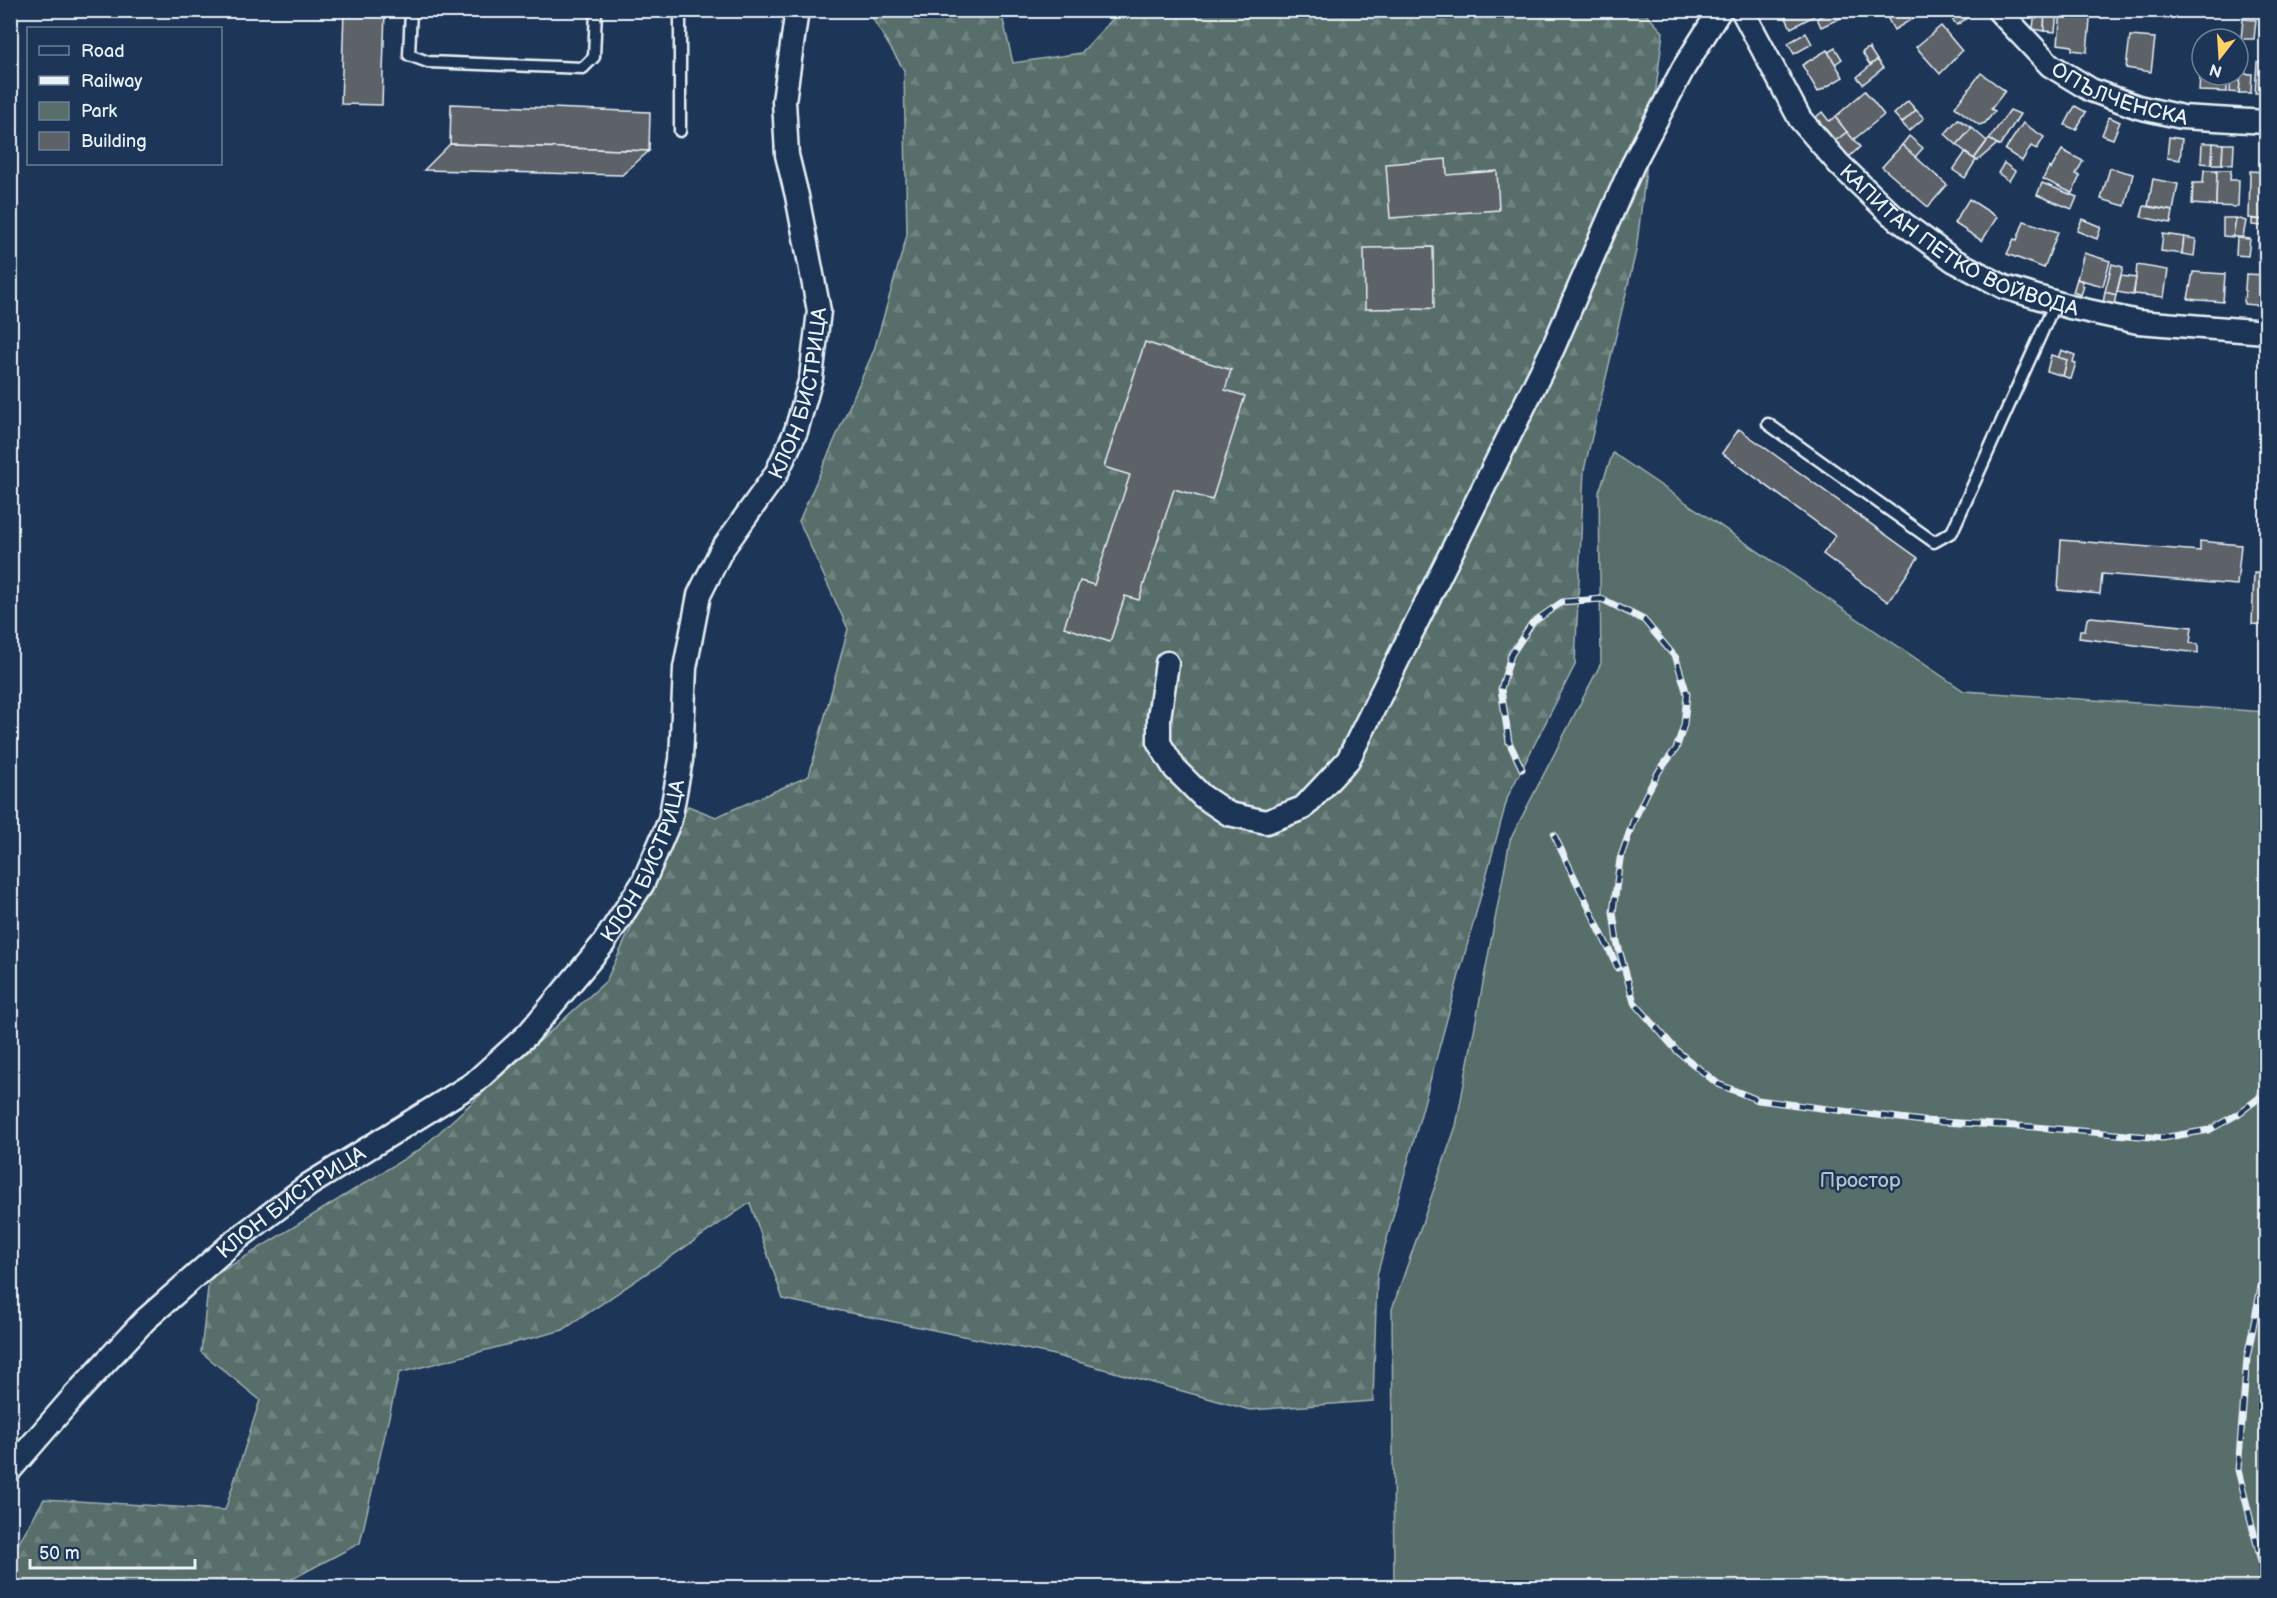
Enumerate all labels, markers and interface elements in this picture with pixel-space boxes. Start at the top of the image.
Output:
legend [27,27,222,165]
north arrow [2190,27,2250,87]
text: Road [81,41,125,62]
street label: ОПЪЛЧЕНСКА [2047,56,2190,130]
text: N [2208,59,2225,81]
text: Railway [81,71,143,92]
text: Park [81,101,117,122]
text: Building [81,131,147,152]
street label: КАПИТАН ПЕТКО ВОЙВОДА [1834,159,2081,321]
street label: КЛОН БИСТРИЦА [763,306,832,483]
street label: КЛОН БИСТРИЦА [595,777,690,947]
street label: КЛОН БИСТРИЦА [211,1140,370,1264]
park label: Простор [1820,1168,1901,1193]
scale bar [30,1532,195,1570]
text: 50 m [39,1543,80,1564]

